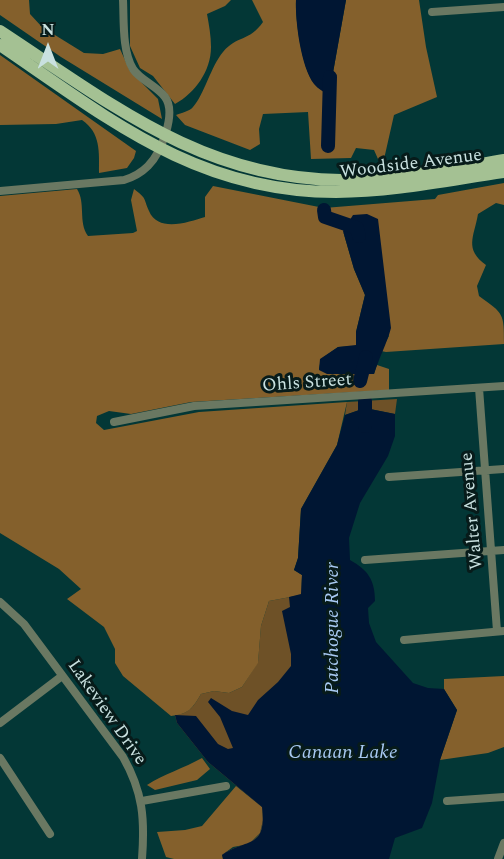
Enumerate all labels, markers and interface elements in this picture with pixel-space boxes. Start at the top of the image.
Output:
north arrow [18,18,78,78]
text: N [41,18,55,42]
street label: Woodside Avenue [339,146,483,184]
street label: Ohls Street [261,370,353,398]
street label: Walter Avenue [457,452,489,570]
water label: Patchogue River [322,562,346,694]
street label: Lakeview Drive [62,656,150,770]
water label: Canaan Lake [288,742,398,766]

